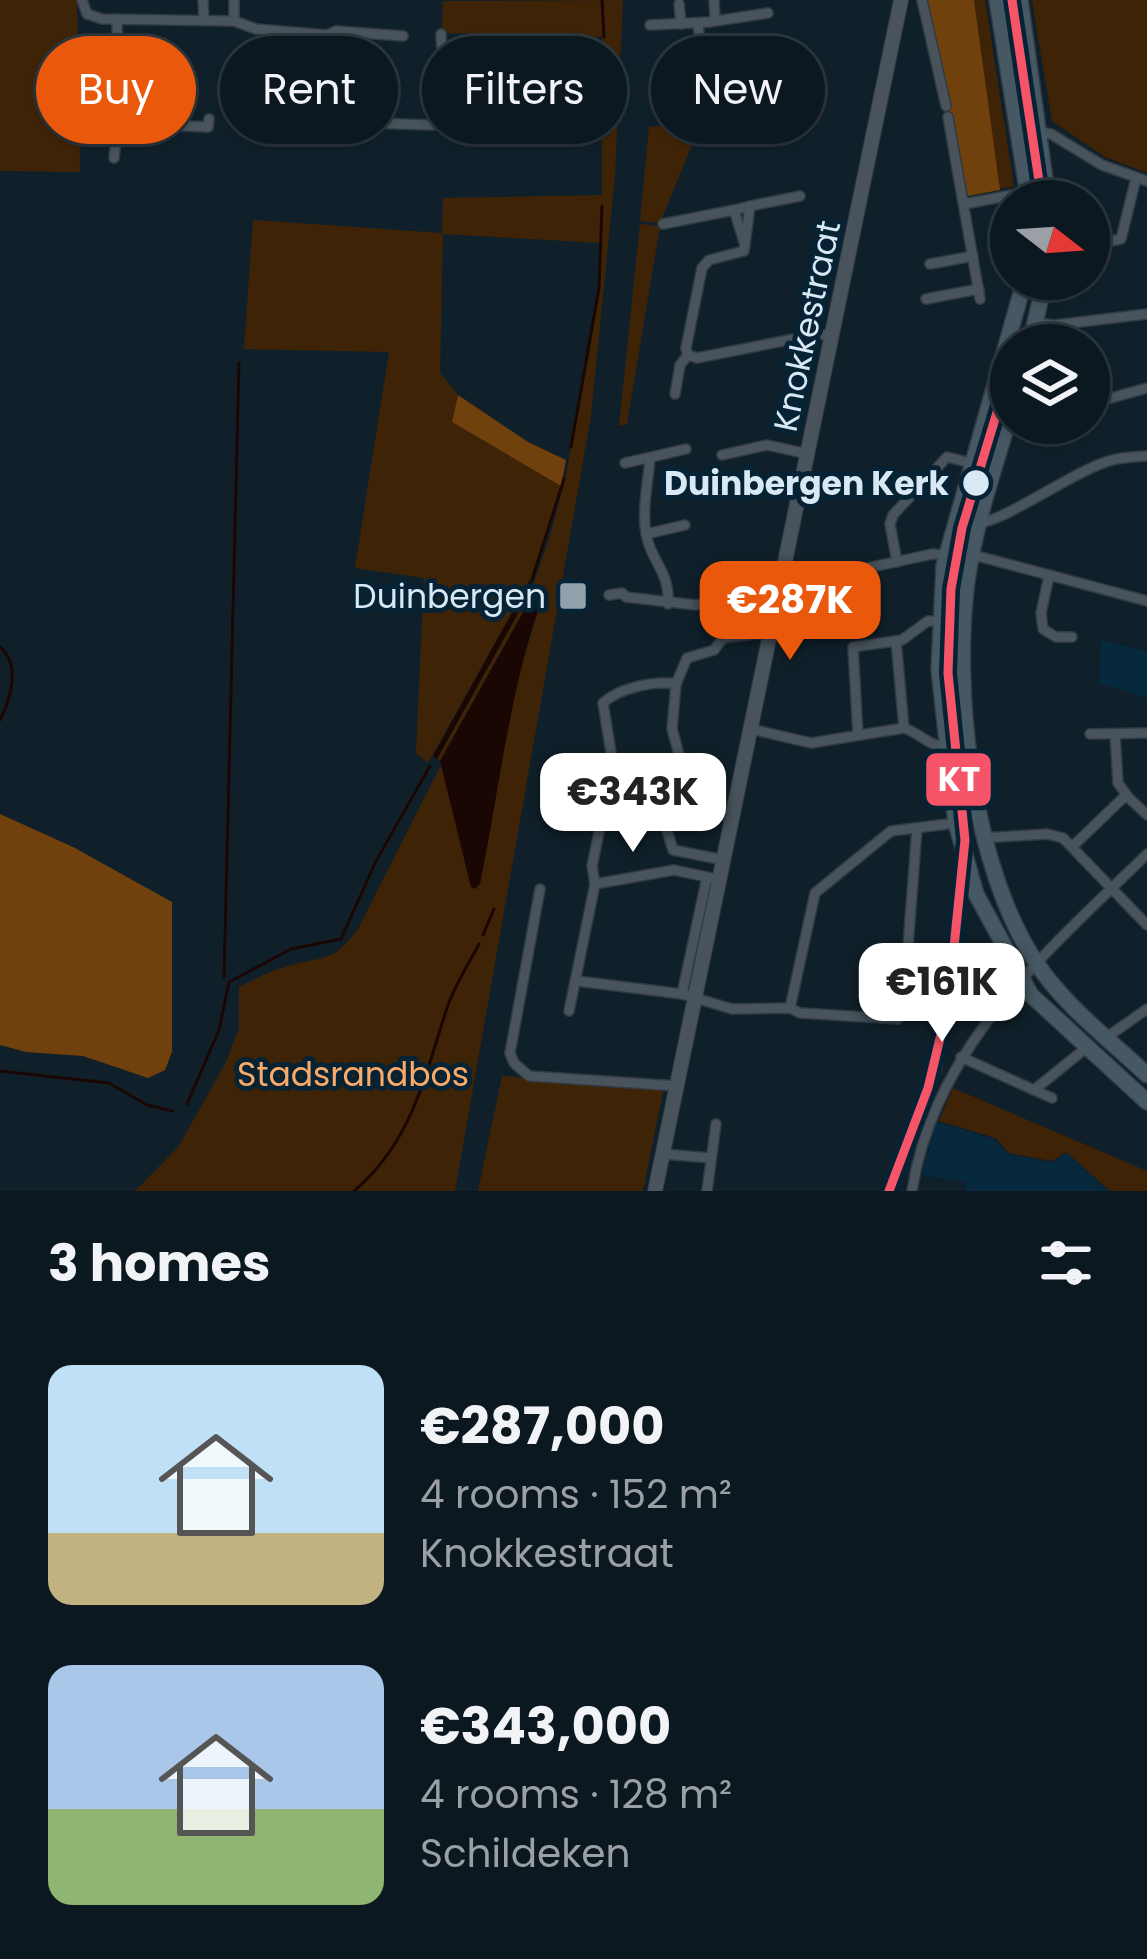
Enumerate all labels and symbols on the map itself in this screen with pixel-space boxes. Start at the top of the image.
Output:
north arrow [990,180,1110,300]
street label: Knokkestraat [762,216,852,436]
place label: Duinbergen Kerk [664,460,950,507]
marker: Duinbergen Kerk [960,467,992,499]
pin: €287K [706,561,874,663]
place label: Duinbergen [353,573,546,620]
marker: Duinbergen [557,580,589,612]
line badge: KT [924,751,993,808]
pin: €343K [549,753,717,855]
text: KT [938,756,980,803]
pin: €161K [858,943,1026,1045]
park label: Stadsrandbos [237,1051,469,1098]

